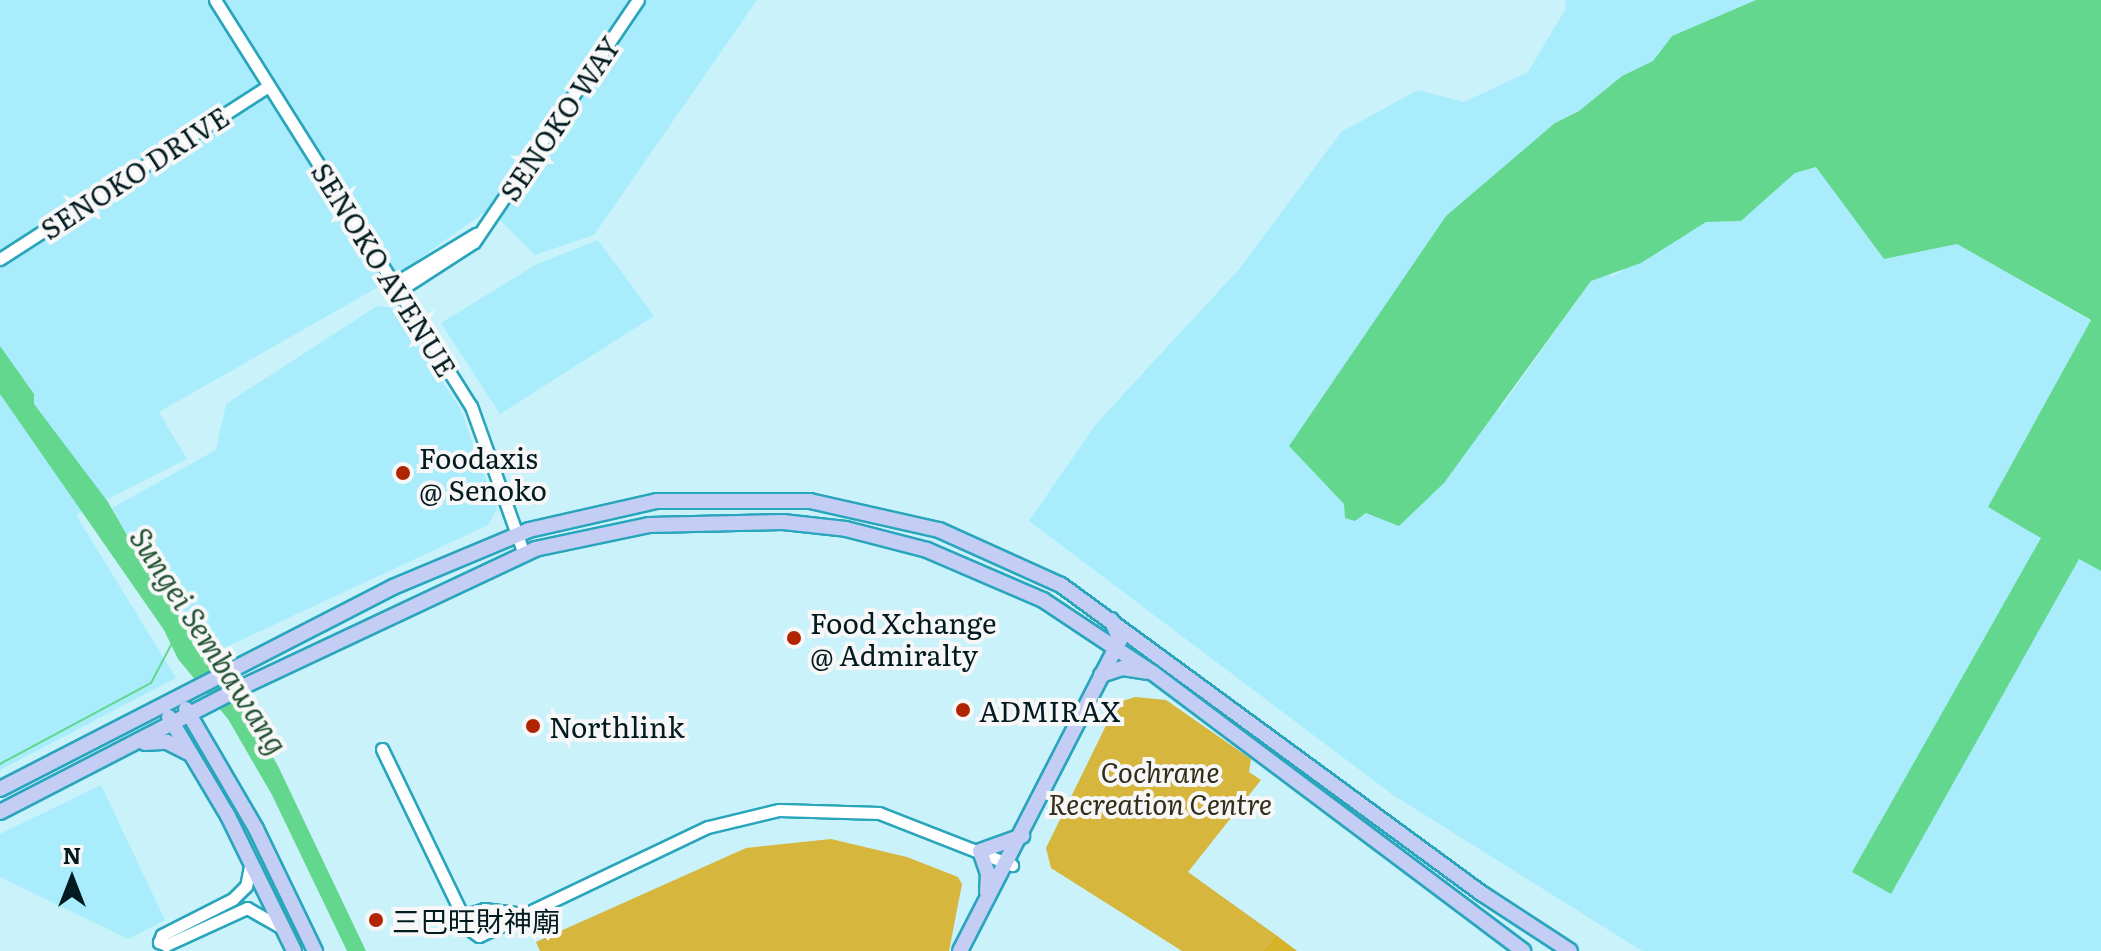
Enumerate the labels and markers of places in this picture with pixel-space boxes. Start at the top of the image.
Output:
place label: Foodaxis @ Senoko [419,440,547,506]
marker: Foodaxis @ Senoko [394,464,412,482]
place label: Food Xchange @ Admiralty [810,605,996,671]
marker: Food Xchange @ Admiralty [785,629,803,647]
place label: ADMIRAX [979,693,1121,727]
marker: ADMIRAX [954,701,972,719]
place label: Northlink [549,709,684,743]
marker: Northlink [524,717,542,735]
place label: 三巴旺財神廟 [392,903,560,937]
marker: 三巴旺財神廟 [367,911,385,929]

